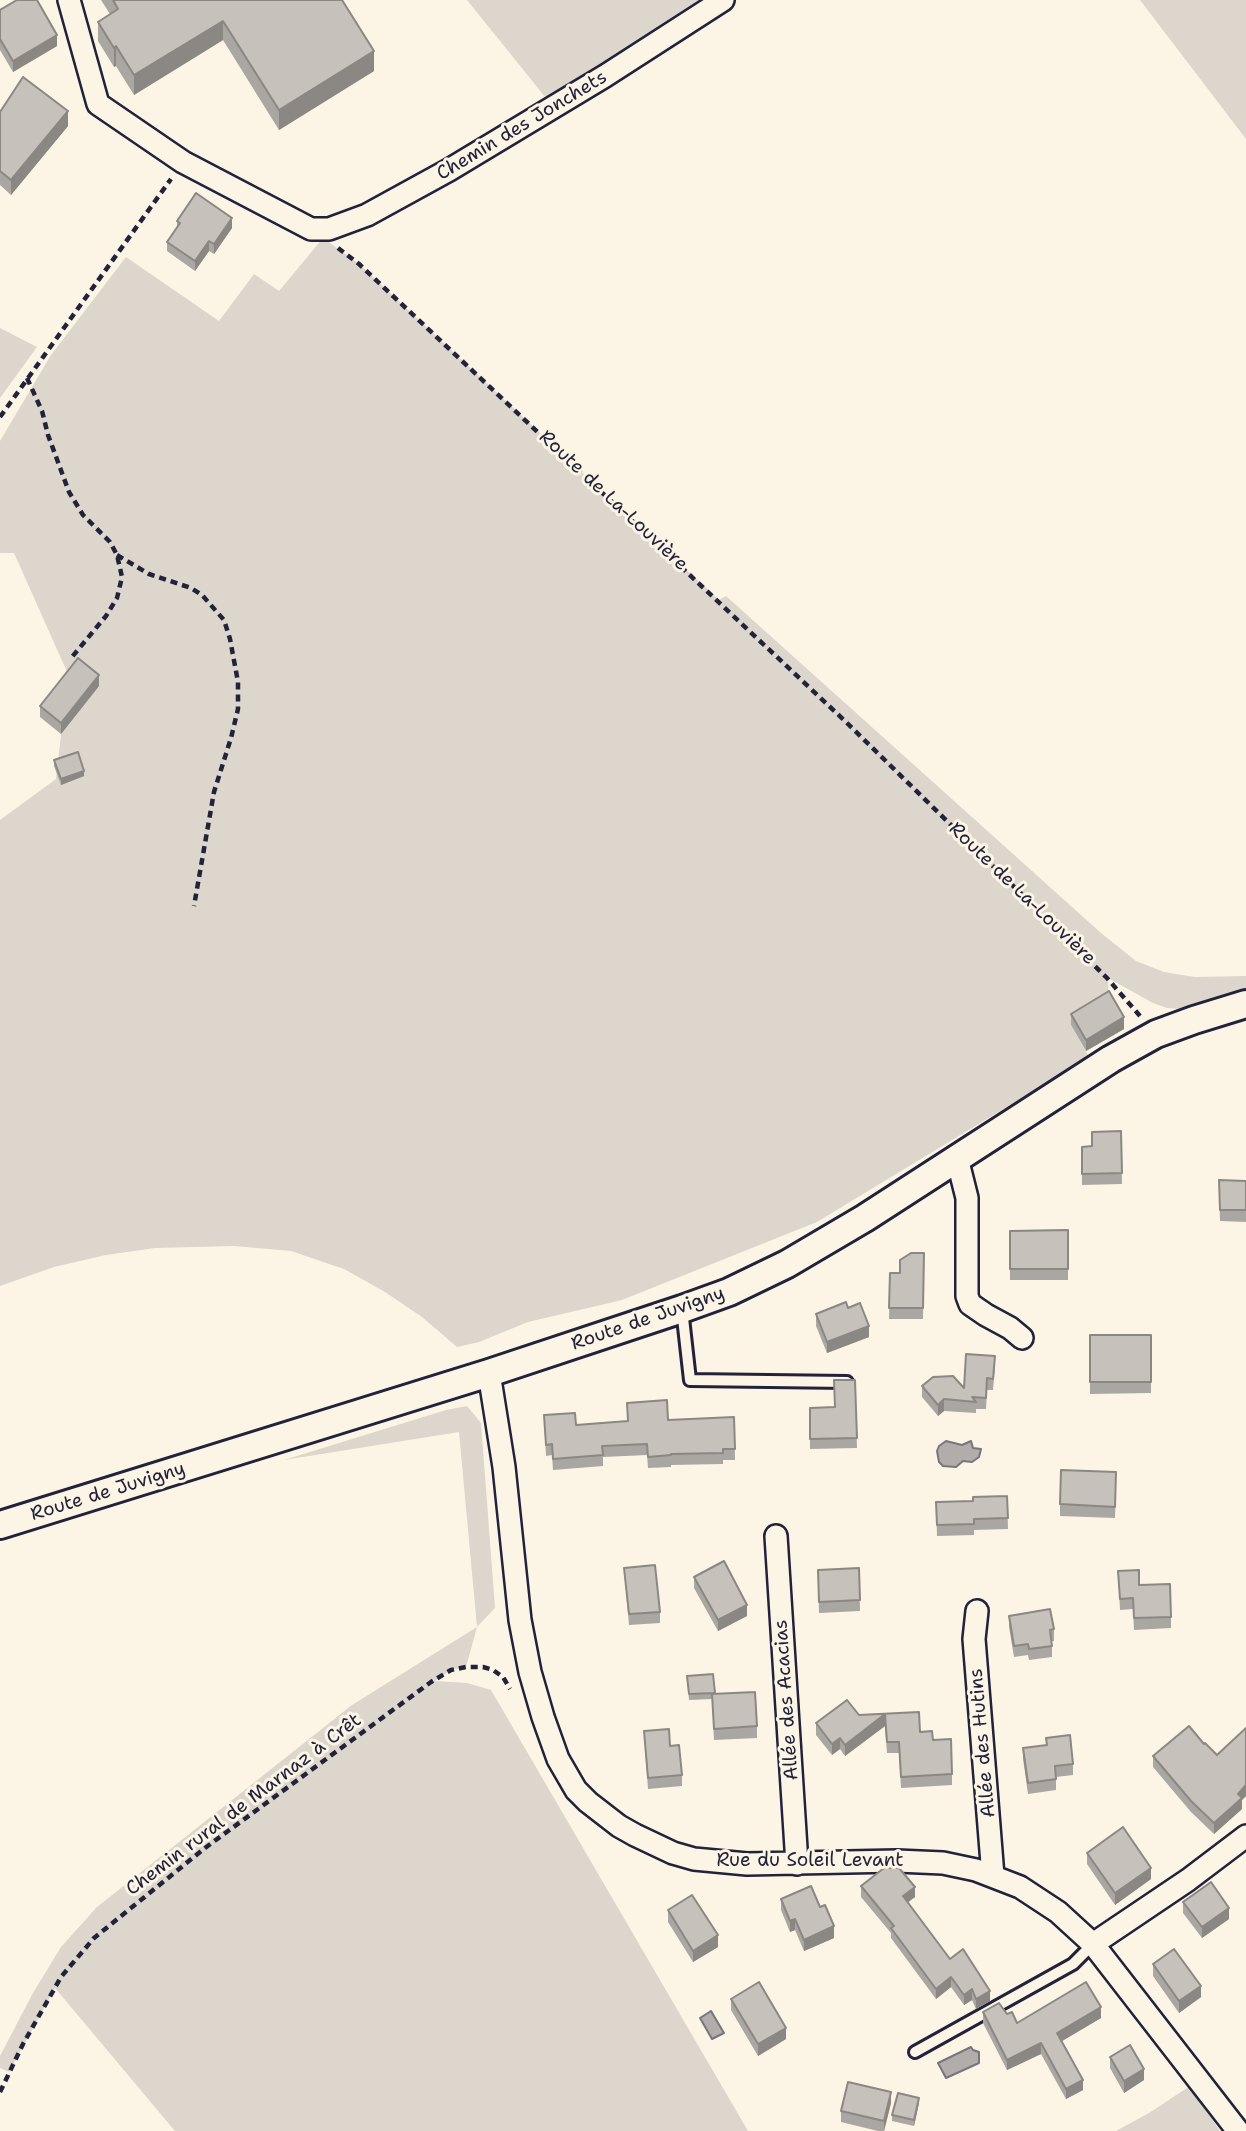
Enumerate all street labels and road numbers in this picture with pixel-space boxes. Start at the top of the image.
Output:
street label: Chemin des Jonchets [433,66,611,186]
street label: Route de La-Louvière [534,426,692,576]
street label: Route de La-Louvière [944,818,1100,970]
street label: Route de Juvigny [568,1282,728,1356]
street label: Route de Juvigny [28,1458,188,1526]
street label: Allée des Acacias [770,1619,804,1781]
street label: Allée des Hutins [965,1667,1001,1819]
street label: Chemin rural de Marnaz à Crêt [122,1709,366,1901]
street label: Rue du Soleil Levant [716,1850,904,1872]

